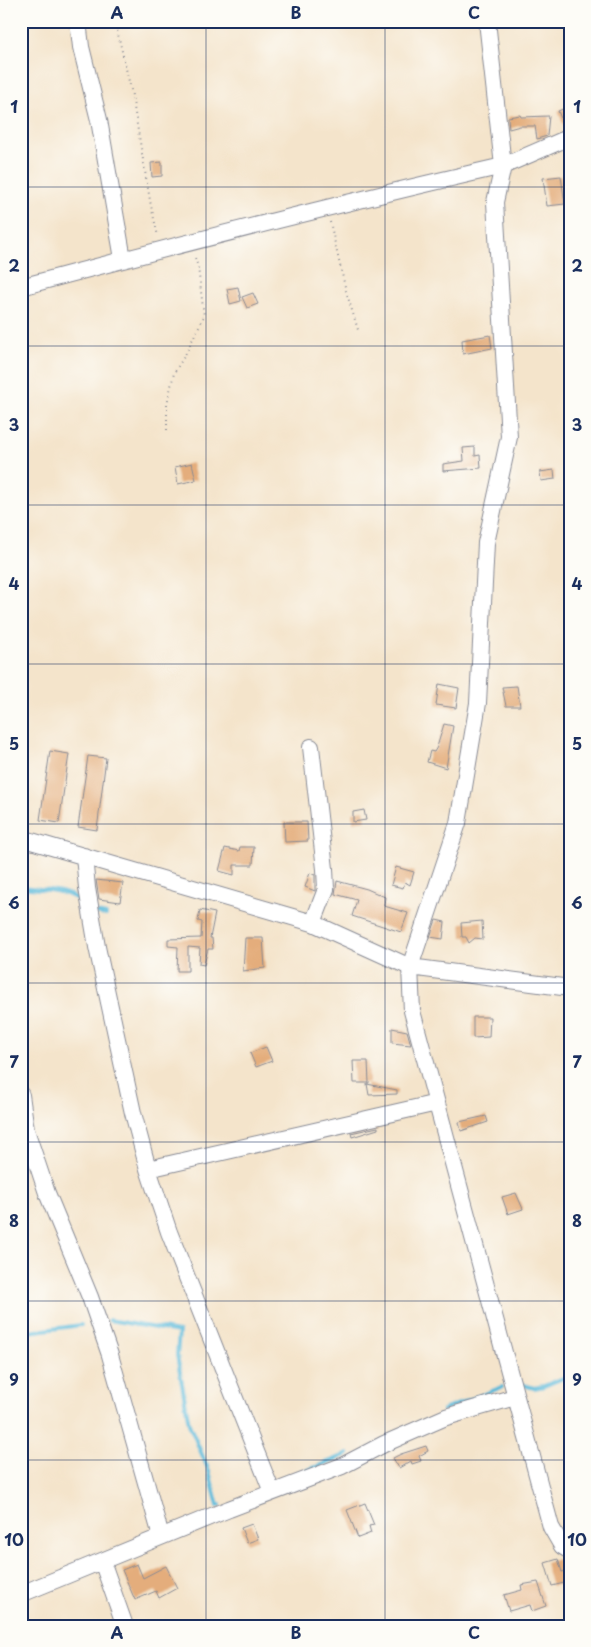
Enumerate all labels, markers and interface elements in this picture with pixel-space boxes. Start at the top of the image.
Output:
text: A [111,0,124,24]
text: B [291,0,302,24]
text: C [468,0,480,24]
text: 1 [10,94,18,118]
text: 1 [573,94,581,118]
text: 2 [8,253,20,277]
text: 2 [571,253,583,277]
text: 3 [9,412,19,436]
text: 3 [572,412,582,436]
text: 4 [9,571,20,595]
text: 4 [572,571,583,595]
text: 5 [9,731,19,755]
text: 5 [572,731,582,755]
text: 6 [8,890,20,914]
text: 6 [571,890,583,914]
text: 7 [9,1049,19,1073]
text: 7 [572,1049,582,1073]
text: 8 [9,1208,19,1232]
text: 8 [572,1208,582,1232]
text: 9 [9,1367,19,1391]
text: 9 [572,1367,582,1391]
text: 10 [4,1527,24,1551]
text: 10 [567,1527,587,1551]
text: A [111,1620,124,1644]
text: B [291,1620,302,1644]
text: C [468,1620,480,1644]

